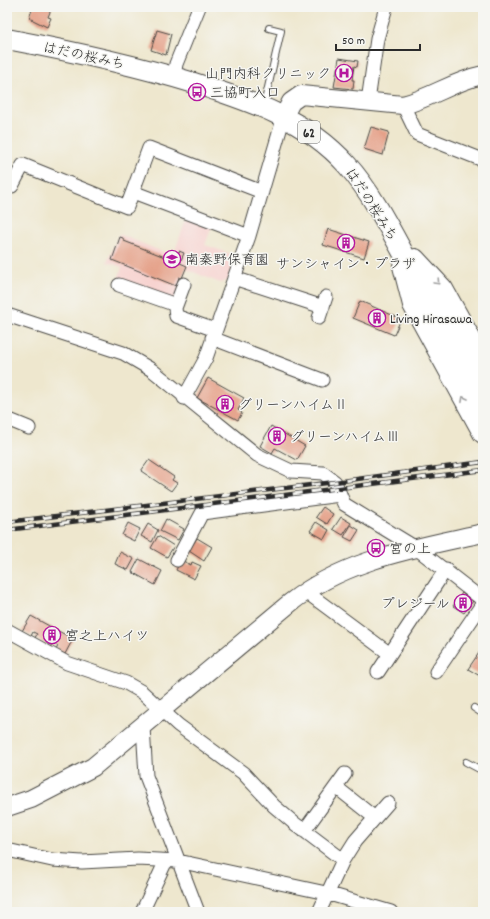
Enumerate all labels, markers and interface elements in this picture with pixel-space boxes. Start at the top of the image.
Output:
scale bar [336,26,420,52]
text: 50 m [342,33,365,50]
street label: はだの桜みち [41,38,126,75]
hospital icon: 山門内科クリニック [334,63,354,83]
place label: 山門内科クリニック [205,65,331,85]
bus stop icon: 三協町入口 [187,82,207,102]
place label: 三協町入口 [210,84,280,104]
road number: 62 [298,121,320,143]
street label: はだの桜みち [339,165,401,246]
building icon: サンシャイン・プラザ [336,233,356,253]
school or university icon: 南秦野保育園 [162,249,182,269]
place label: 南秦野保育園 [185,251,269,271]
place label: サンシャイン・プラザ [276,255,416,275]
one-way arrow [432,277,439,285]
building icon: Living Hirasawa [367,308,387,328]
place label: Living Hirasawa [390,310,472,330]
building icon: グリーンハイムⅡ [215,394,235,414]
place label: グリーンハイムⅡ [238,396,348,416]
one-way arrow [462,396,469,403]
building icon: グリーンハイムⅢ [267,426,287,446]
place label: グリーンハイムⅢ [290,428,400,448]
bus stop icon: 宮の上 [366,538,386,558]
place label: 宮の上 [389,540,431,560]
building icon: プレジール [453,593,473,613]
place label: プレジール [381,595,450,615]
building icon: 宮之上ハイツ [42,625,62,645]
place label: 宮之上ハイツ [65,627,149,647]

